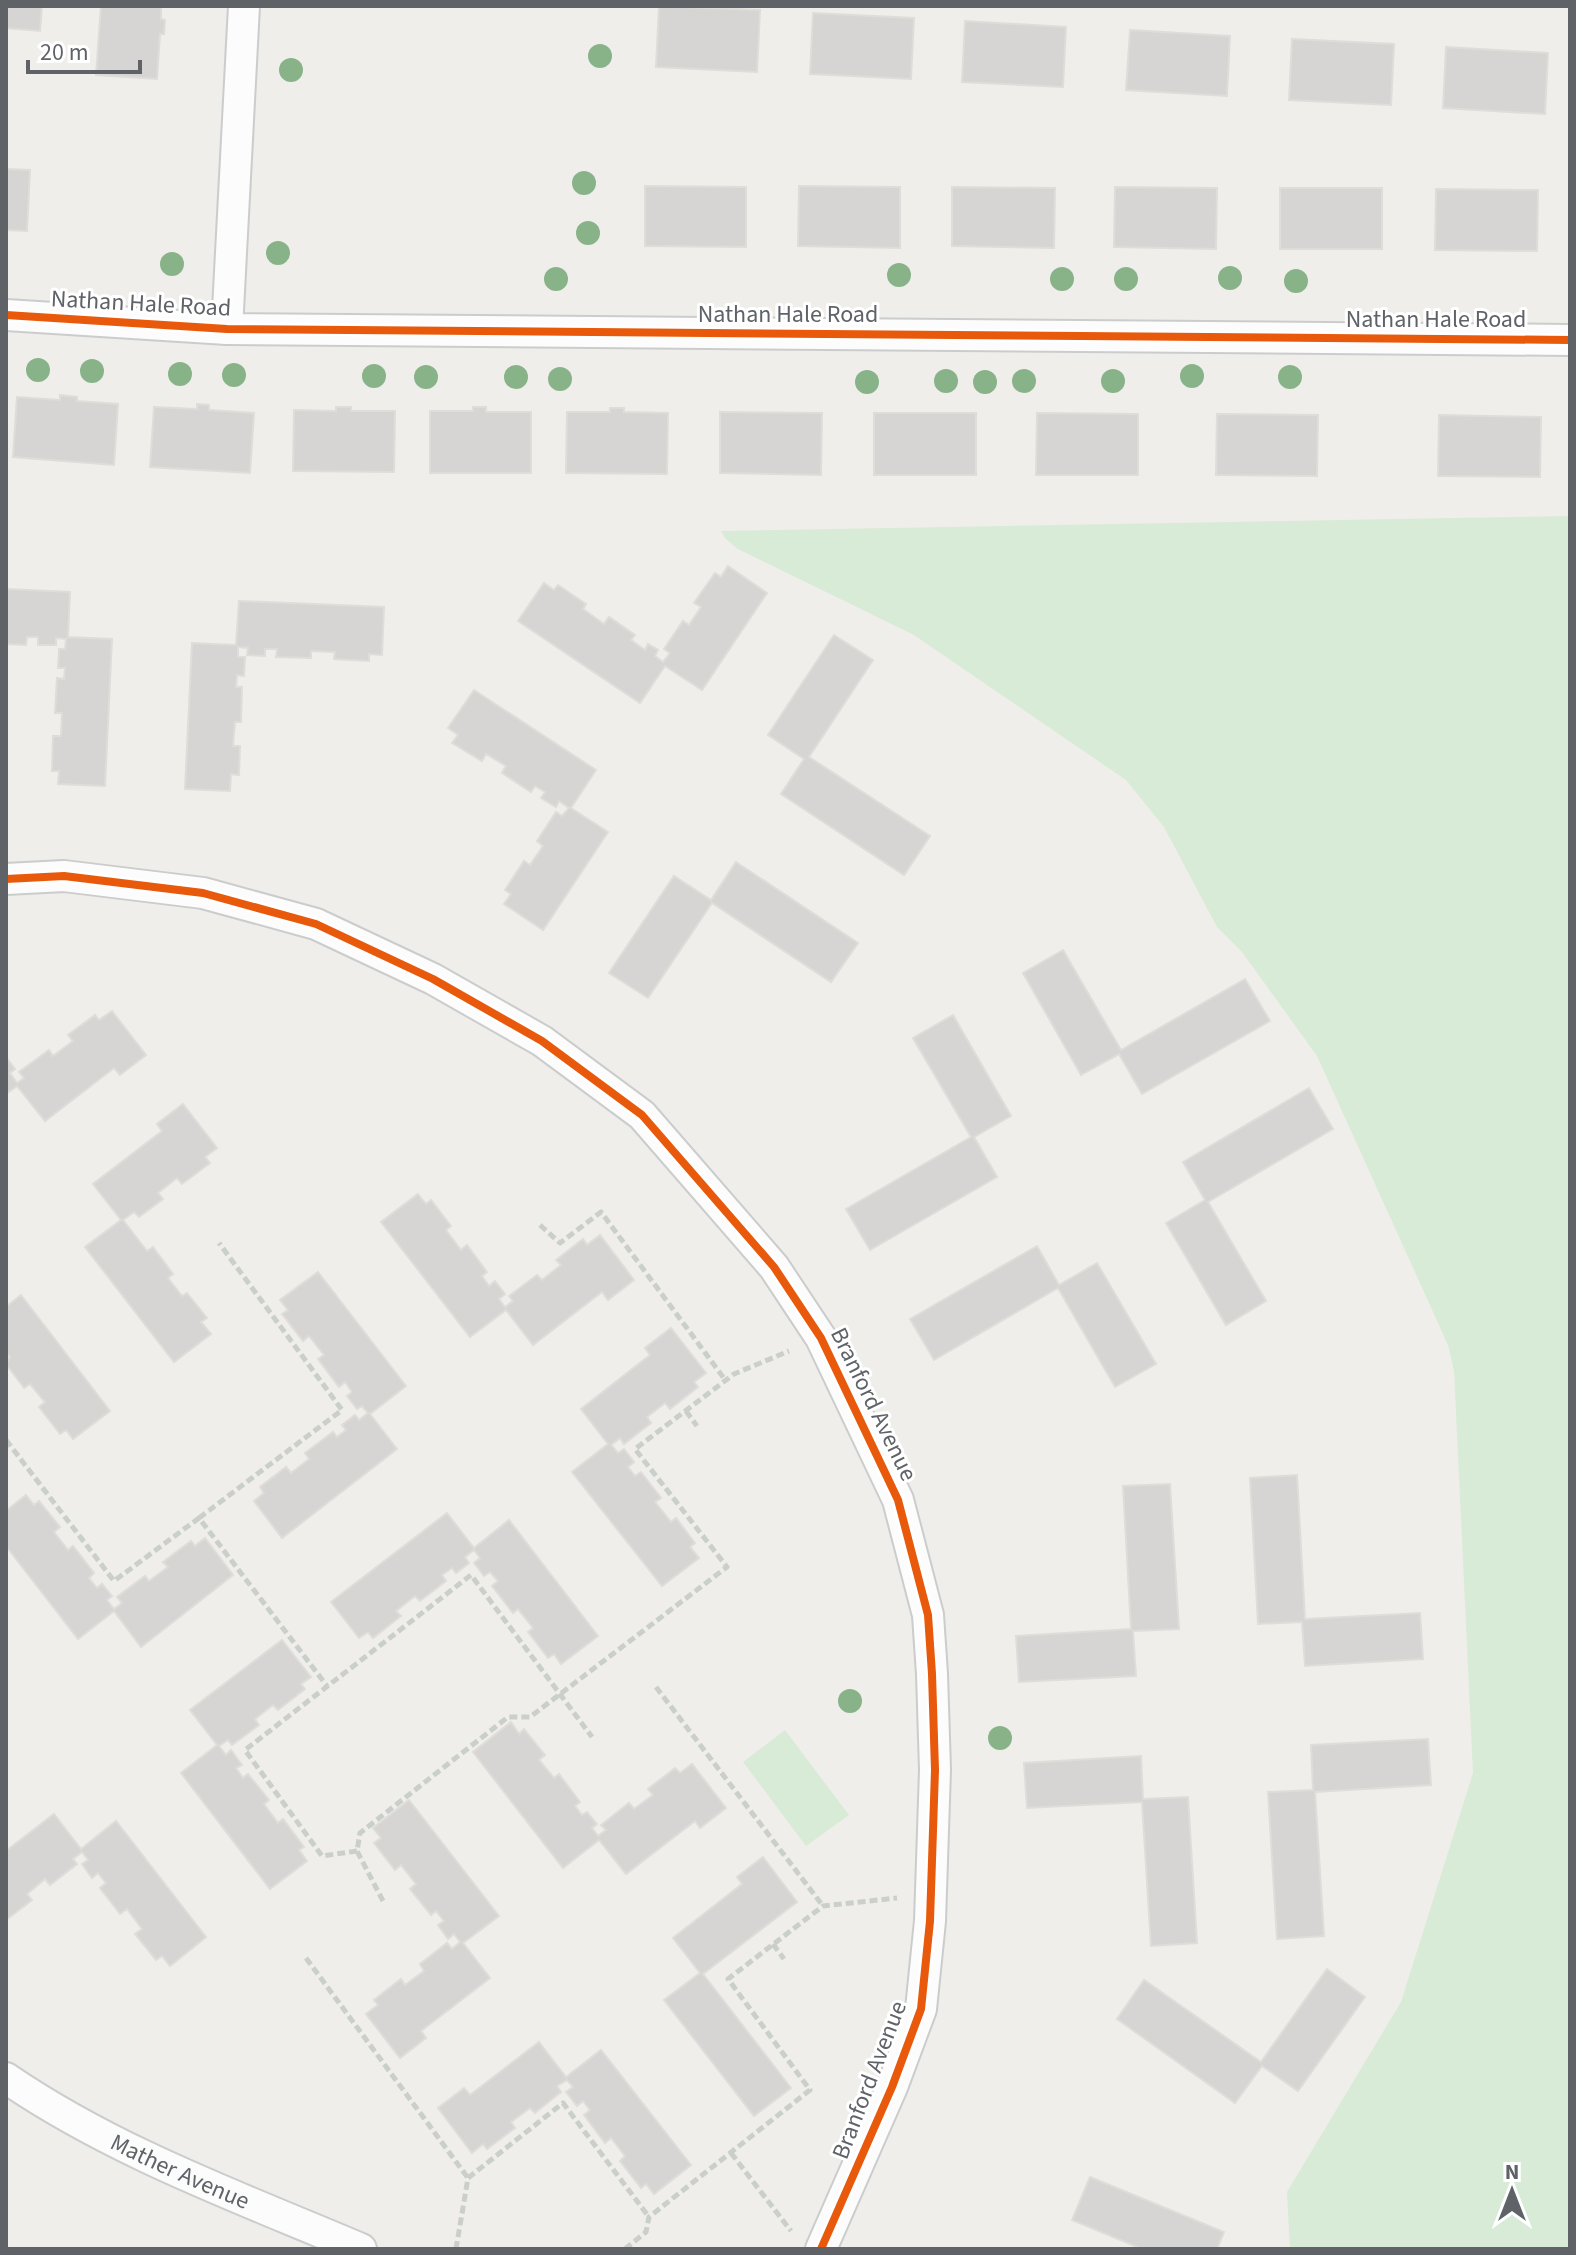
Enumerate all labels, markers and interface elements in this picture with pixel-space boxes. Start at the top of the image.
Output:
scale bar [28,24,140,74]
text: 20 m [40,35,89,70]
street label: Nathan Hale Road [50,281,232,326]
street label: Nathan Hale Road [698,297,878,332]
street label: Nathan Hale Road [1346,302,1526,337]
street label: Branford Avenue [821,1321,926,1487]
street label: Branford Avenue [823,1996,916,2164]
street label: Mather Avenue [104,2125,255,2219]
north arrow [1472,2151,1552,2231]
text: N [1505,2156,1519,2188]

